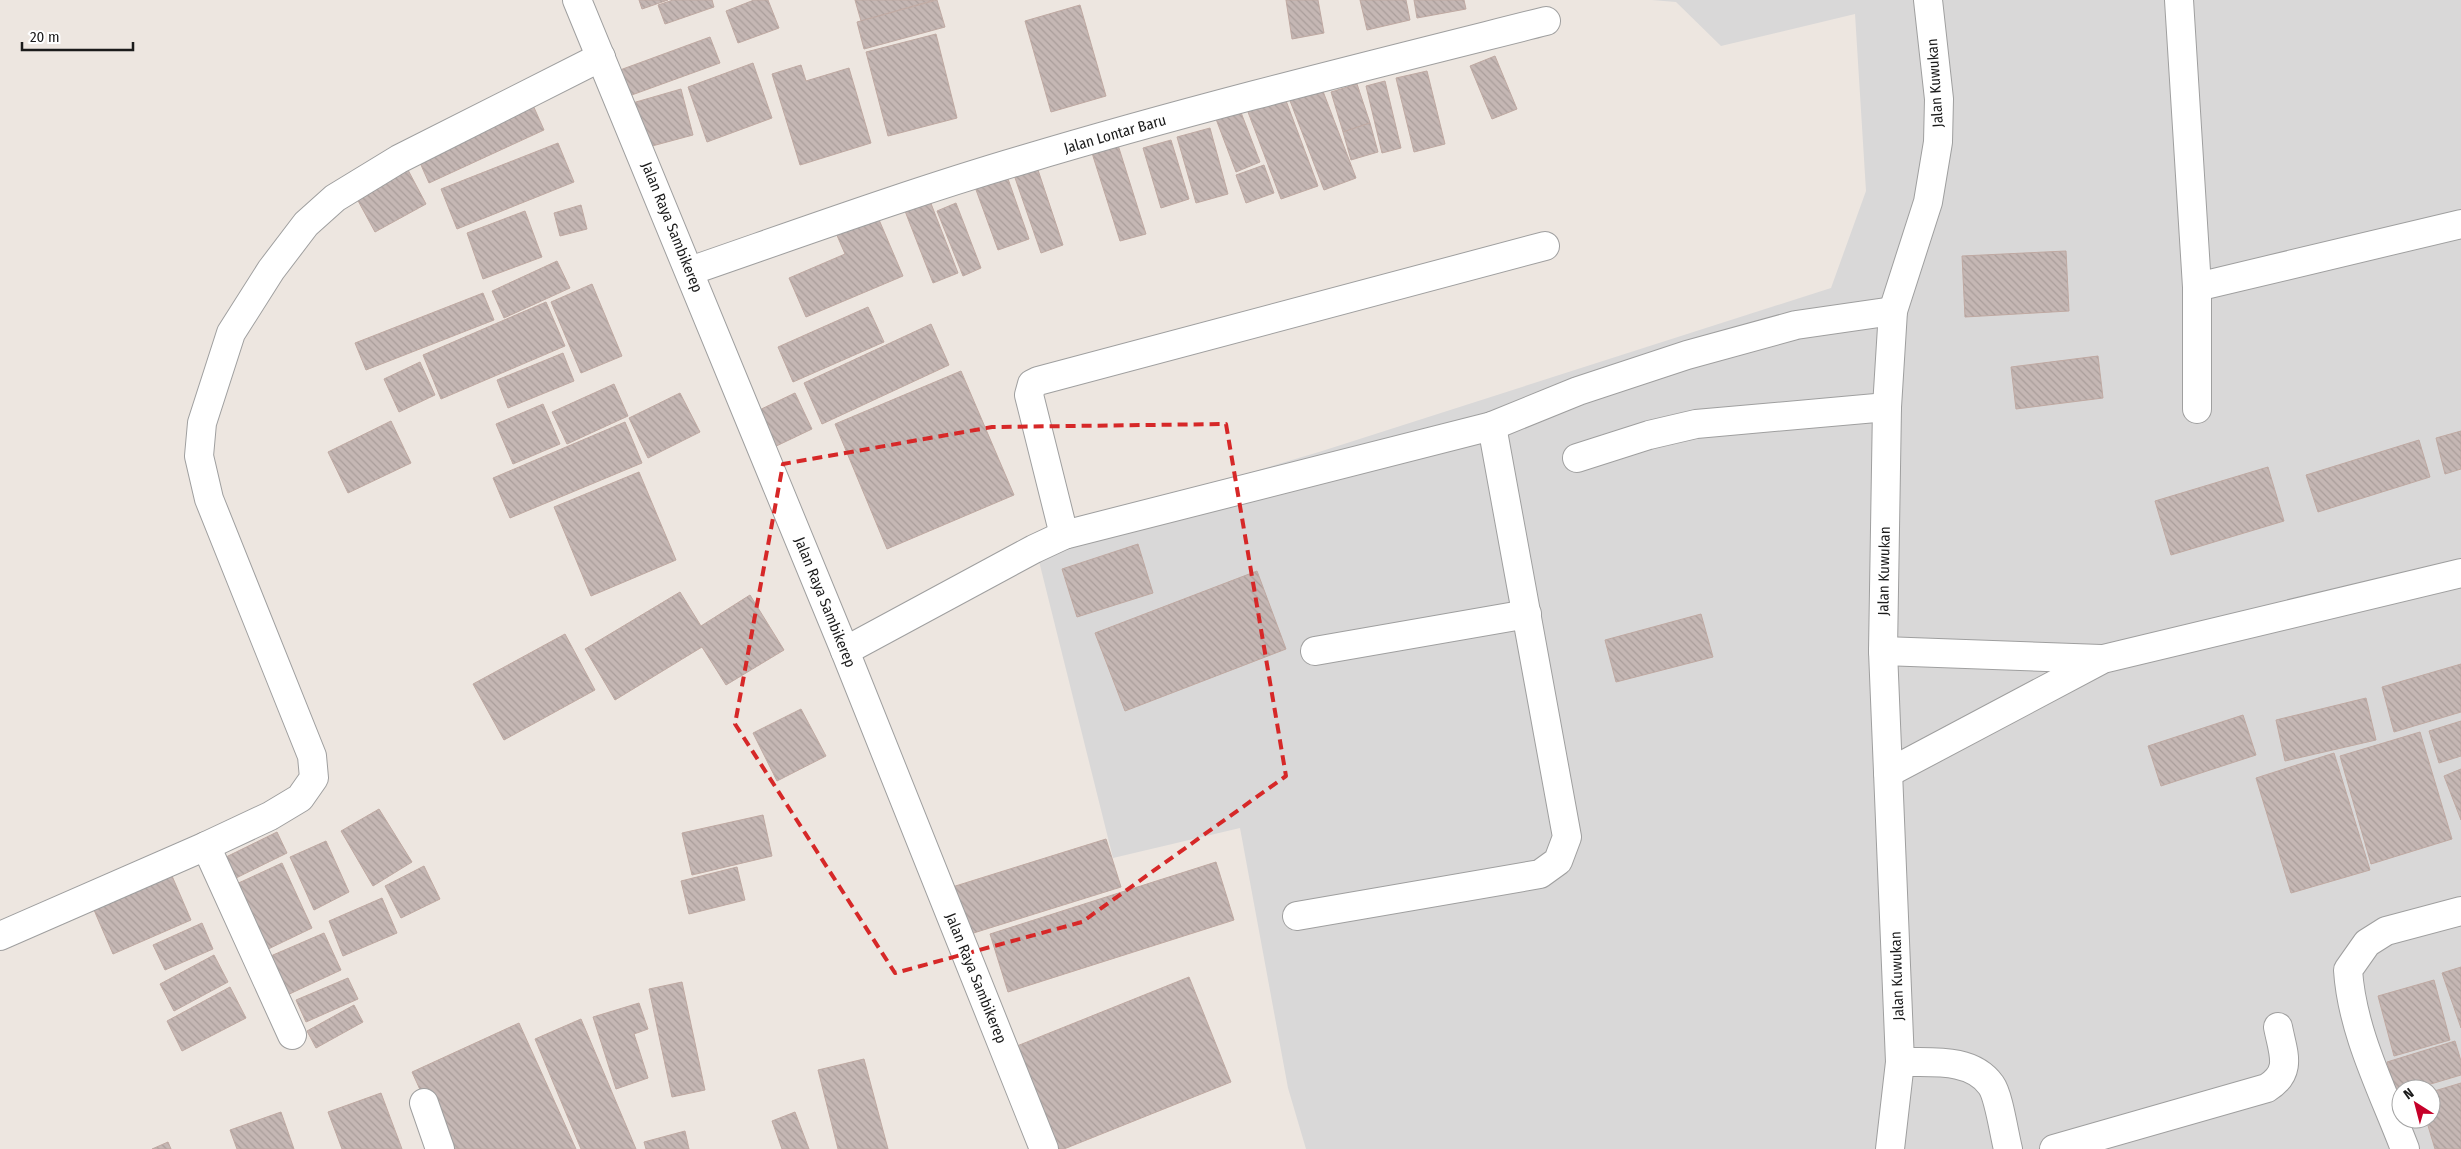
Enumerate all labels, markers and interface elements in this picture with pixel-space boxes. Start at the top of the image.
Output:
scale bar [22,20,134,52]
text: 20 m [30,28,60,46]
street label: Jalan Kuwukan [1923,38,1947,128]
street label: Jalan Lontar Baru [1062,111,1168,157]
street label: Jalan Raya Sambikerep [638,159,706,295]
street label: Jalan Kuwukan [1874,526,1894,616]
street label: Jalan Raya Sambikerep [791,534,859,670]
street label: Jalan Raya Sambikerep [942,910,1010,1046]
street label: Jalan Kuwukan [1886,931,1908,1021]
north arrow [2391,1079,2441,1129]
text: N [2400,1085,2417,1103]

